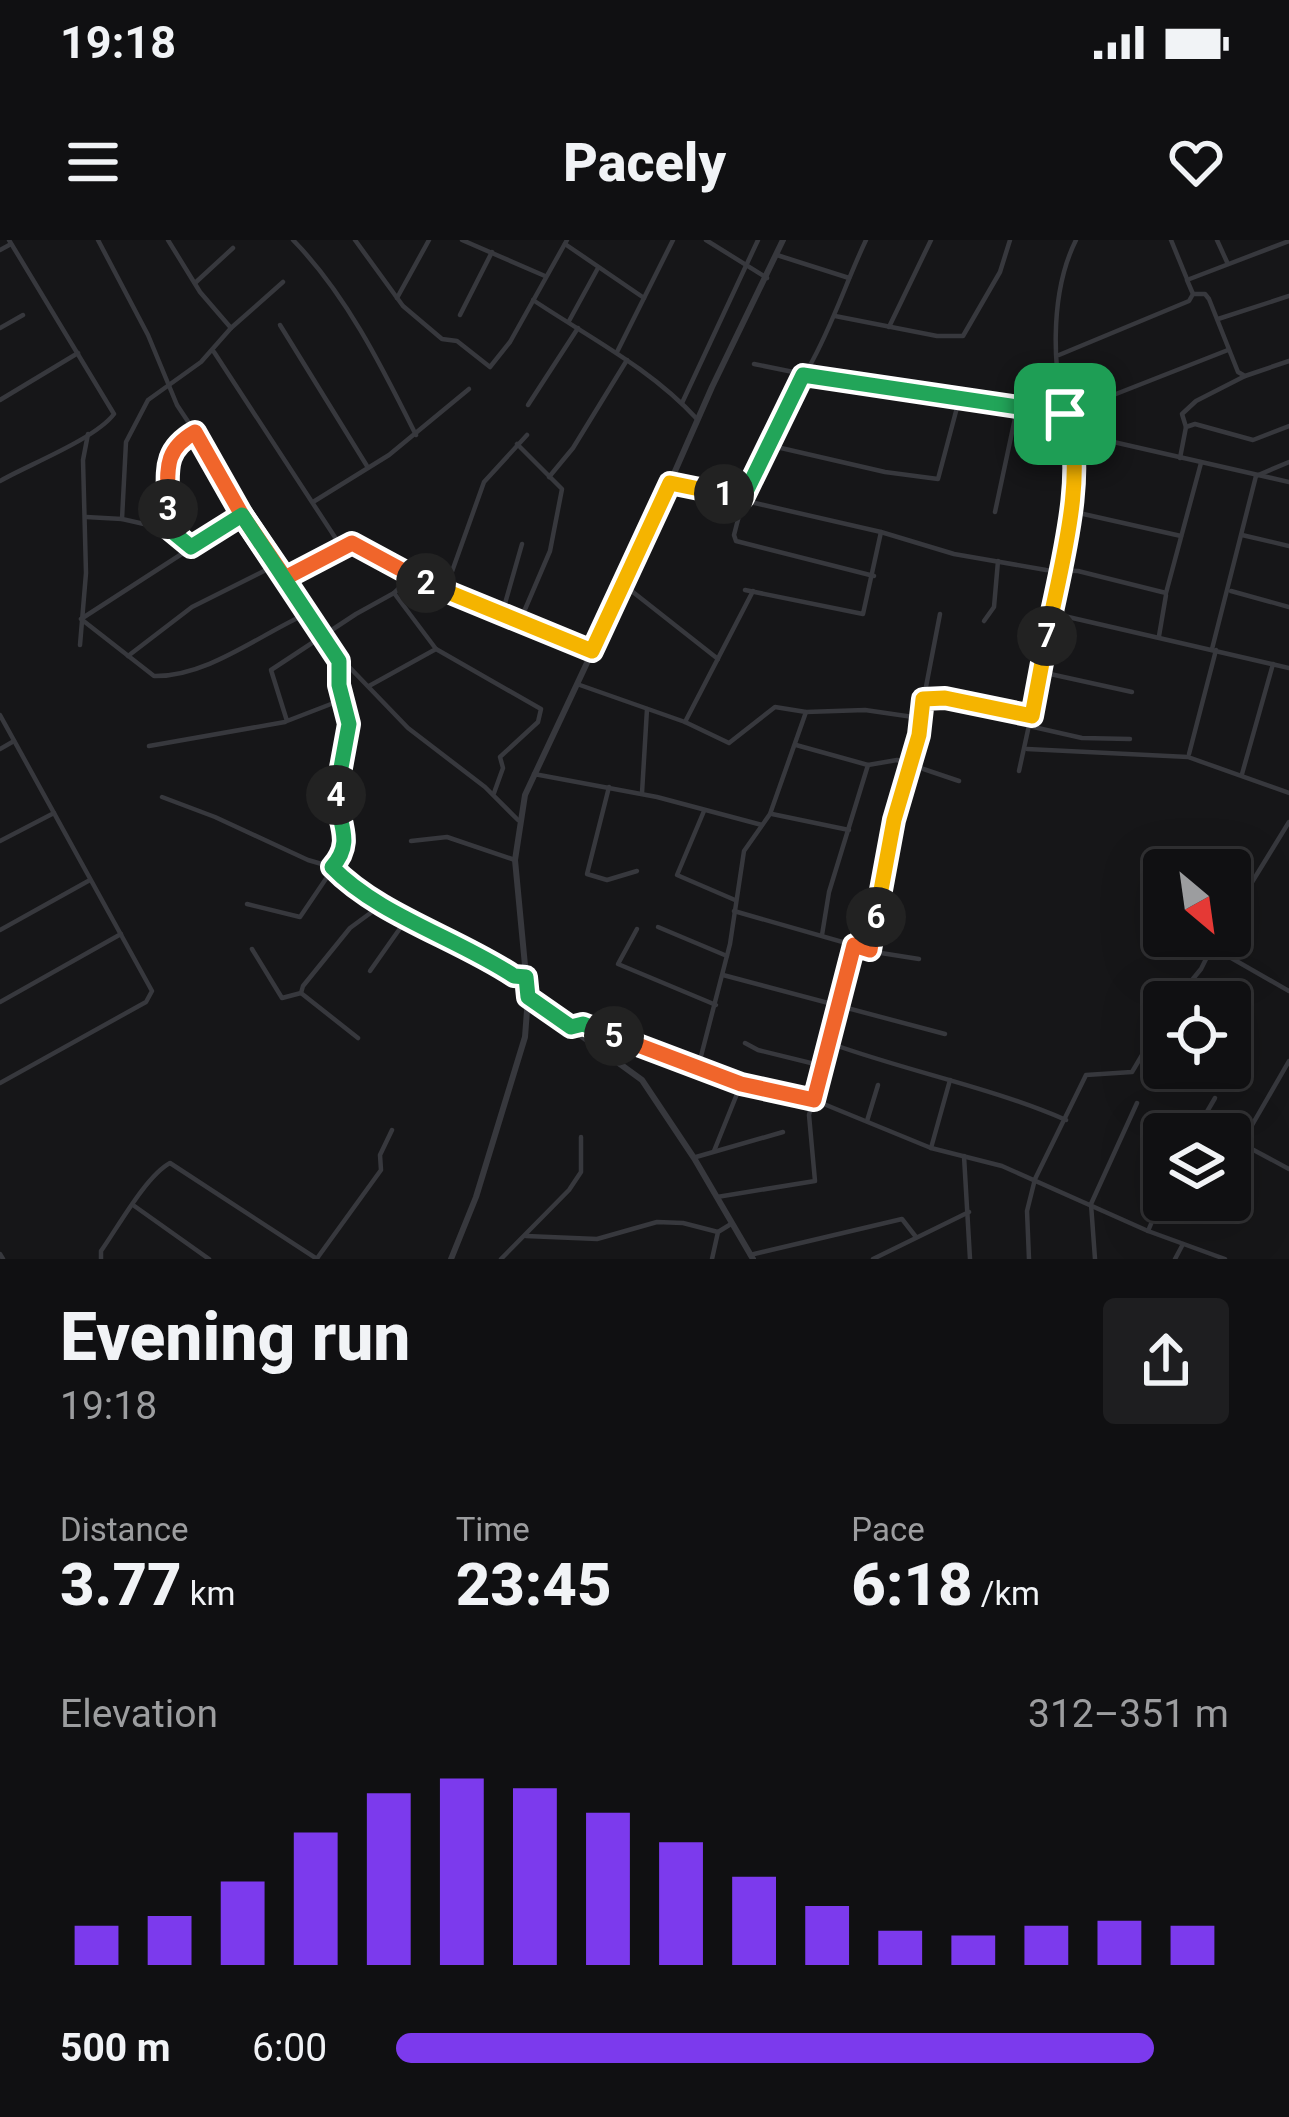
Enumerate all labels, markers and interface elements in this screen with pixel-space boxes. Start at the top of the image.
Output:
text: 19:18 [60,16,176,69]
icon: menu [60,129,126,195]
icon: heart [1163,129,1229,195]
text: Pacely [563,131,726,194]
pin [1014,363,1116,465]
icon: arrive [1032,381,1098,447]
pin: 1 [694,464,754,524]
text: 1 [715,474,733,513]
pin: 3 [138,479,198,539]
text: 3 [159,489,177,528]
pin: 2 [396,553,456,613]
text: 2 [417,563,435,602]
pin: 7 [1017,606,1077,666]
text: 7 [1038,616,1056,655]
pin: 4 [306,765,366,825]
text: 4 [327,775,345,814]
north arrow [1143,849,1251,957]
map controls [1143,849,1251,1221]
pin: 6 [846,887,906,947]
text: 6 [867,897,885,936]
button: locate [1143,981,1251,1089]
pin: 5 [584,1006,644,1066]
text: 5 [605,1016,623,1055]
button: layers [1143,1113,1251,1221]
button: share [1103,1298,1229,1424]
text: Evening run [60,1299,411,1376]
text: 19:18 [60,1383,157,1429]
text: Distance [60,1510,188,1549]
text: Time [456,1510,530,1549]
text: Pace [851,1510,925,1549]
text: 3.77 [60,1549,182,1620]
text: 23:45 [456,1549,612,1620]
text: 6:18 [851,1549,973,1620]
text: km [182,1574,235,1613]
text: /km [973,1574,1040,1613]
text: Elevation [60,1691,218,1737]
text: 312–351 m [1028,1691,1229,1737]
text: 500 m [60,2025,171,2071]
text: 6:00 [252,2025,327,2071]

